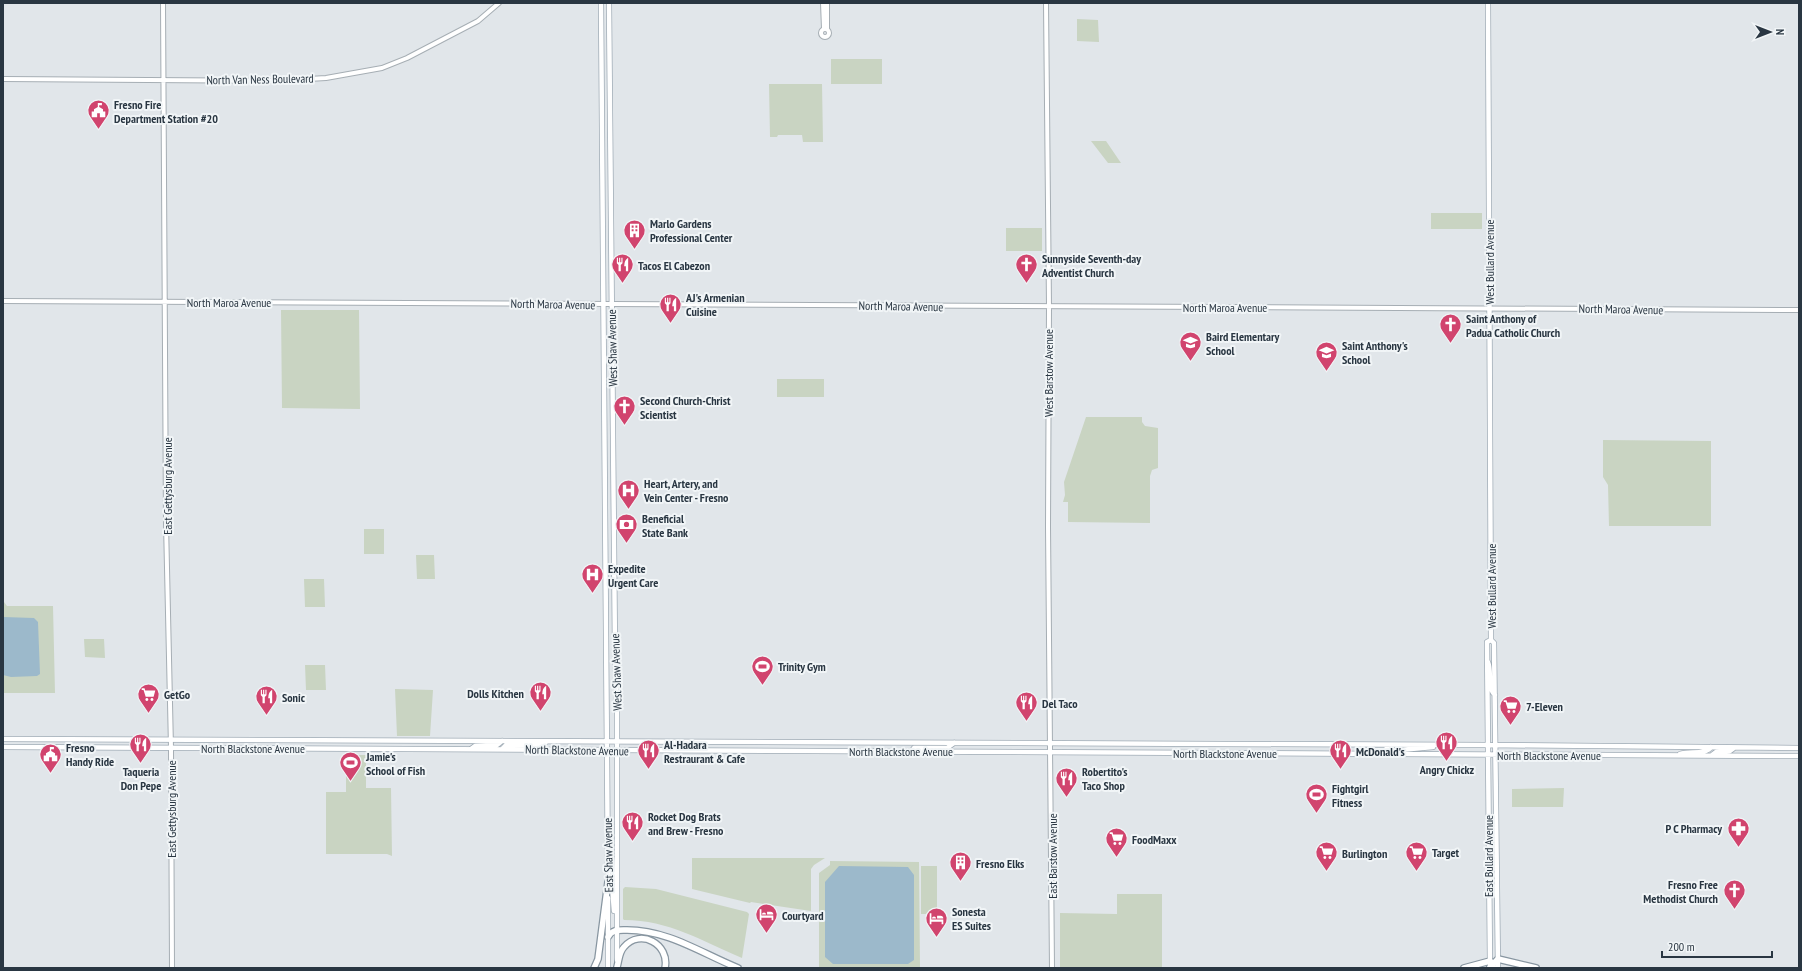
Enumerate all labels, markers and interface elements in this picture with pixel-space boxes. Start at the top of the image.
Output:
north arrow [1750,12,1790,52]
text: N [1773,29,1787,35]
street label: North Van Ness Boulevard [206,71,314,87]
place label: Fresno Fire Department Station #20 [114,97,218,126]
public building icon: Fresno Fire Department Station #20 [85,98,111,131]
place label: Marlo Gardens Professional Center [650,216,733,245]
building icon: Marlo Gardens Professional Center [621,217,647,250]
street label: West Bullard Avenue [1482,220,1497,304]
place label: Sunnyside Seventh-day Adventist Church [1041,251,1141,280]
restaurant icon: Tacos El Cabezon [610,252,636,285]
church icon: Sunnyside Seventh-day Adventist Church [1014,252,1040,285]
place label: Tacos El Cabezon [638,258,710,273]
place label: AJ's Armenian Cuisine [685,290,745,319]
restaurant icon: AJ's Armenian Cuisine [657,291,683,324]
street label: North Maroa Avenue [187,295,271,310]
street label: North Maroa Avenue [511,296,595,312]
street label: North Maroa Avenue [859,298,943,314]
street label: North Maroa Avenue [1183,300,1267,315]
street label: North Maroa Avenue [1579,301,1663,317]
street label: West Shaw Avenue [604,309,620,387]
place label: Saint Anthony of Padua Catholic Church [1466,311,1560,340]
church icon: Saint Anthony of Padua Catholic Church [1438,312,1464,345]
street label: West Barstow Avenue [1041,329,1056,417]
place label: Baird Elementary School [1206,329,1280,358]
school or university icon: Baird Elementary School [1178,330,1204,363]
place label: Saint Anthony's School [1342,338,1408,367]
school or university icon: Saint Anthony's School [1314,339,1340,372]
place label: Second Church-Christ Scientist [640,393,731,422]
church icon: Second Church-Christ Scientist [612,394,638,427]
street label: East Gettysburg Avenue [160,437,175,535]
place label: Heart, Artery, and Vein Center - Fresno [643,476,729,505]
hospital icon: Heart, Artery, and Vein Center - Fresno [615,477,641,510]
place label: Beneficial State Bank [642,511,688,540]
bank icon: Beneficial State Bank [614,512,640,545]
street label: West Bullard Avenue [1484,544,1499,628]
place label: Expedite Urgent Care [608,561,658,590]
hospital icon: Expedite Urgent Care [579,562,605,595]
street label: West Shaw Avenue [607,633,625,711]
sports icon: Trinity Gym [750,653,776,686]
place label: Trinity Gym [778,659,826,674]
restaurant icon: Dolls Kitchen [527,680,553,713]
supermarket icon: GetGo [136,681,162,714]
restaurant icon: Sonic [254,684,280,717]
place label: Dolls Kitchen [467,686,524,701]
place label: GetGo [164,687,191,702]
place label: Sonic [282,690,306,705]
restaurant icon: Del Taco [1014,690,1040,723]
supermarket icon: 7-Eleven [1497,693,1523,726]
place label: Del Taco [1042,696,1078,711]
place label: 7-Eleven [1526,699,1563,714]
restaurant icon: Angry Chickz [1434,729,1460,762]
restaurant icon: Taqueria Don Pepe [128,731,154,764]
place label: Al-Hadara Restraurant & Cafe [663,737,745,766]
restaurant icon: Al-Hadara Restraurant & Cafe [635,738,661,771]
restaurant icon: McDonald's [1327,738,1353,771]
place label: Fresno Handy Ride [66,740,114,769]
public building icon: Fresno Handy Ride [37,741,63,774]
street label: North Blackstone Avenue [201,741,305,756]
street label: North Blackstone Avenue [525,742,629,758]
street label: North Blackstone Avenue [849,744,953,759]
place label: McDonald's [1356,744,1405,759]
street label: North Blackstone Avenue [1173,746,1277,761]
street label: North Blackstone Avenue [1497,748,1601,763]
place label: Jamie's School of Fish [365,749,425,778]
sports icon: Jamie's School of Fish [337,750,363,783]
street label: East Gettysburg Avenue [164,760,179,858]
place label: Angry Chickz [1419,762,1475,777]
place label: Taqueria Don Pepe [121,764,161,793]
place label: Robertito's Taco Shop [1082,764,1127,793]
restaurant icon: Robertito's Taco Shop [1054,765,1080,798]
place label: Fightgirl Fitness [1332,781,1368,810]
sports icon: Fightgirl Fitness [1304,782,1330,815]
place label: Rocket Dog Brats and Brew - Fresno [648,809,724,838]
restaurant icon: Rocket Dog Brats and Brew - Fresno [619,810,645,843]
street label: East Barstow Avenue [1045,813,1060,899]
street label: East Bullard Avenue [1481,815,1496,897]
pharmacy icon: P C Pharmacy [1725,815,1751,848]
street label: East Shaw Avenue [600,818,616,892]
place label: P C Pharmacy [1665,821,1722,836]
supermarket icon: FoodMaxx [1104,826,1130,859]
place label: FoodMaxx [1132,832,1177,847]
supermarket icon: Target [1403,839,1429,872]
supermarket icon: Burlington [1313,840,1339,873]
place label: Target [1432,845,1460,860]
place label: Burlington [1342,846,1387,861]
building icon: Fresno Elks [948,850,974,883]
place label: Fresno Elks [976,856,1024,871]
place label: Fresno Free Methodist Church [1643,877,1718,906]
church icon: Fresno Free Methodist Church [1721,878,1747,911]
hotel icon: Courtyard [754,902,780,935]
place label: Sonesta ES Suites [952,904,991,933]
hotel icon: Sonesta ES Suites [924,905,950,938]
place label: Courtyard [782,908,824,923]
scale bar [1662,933,1772,959]
text: 200 m [1668,939,1695,954]

